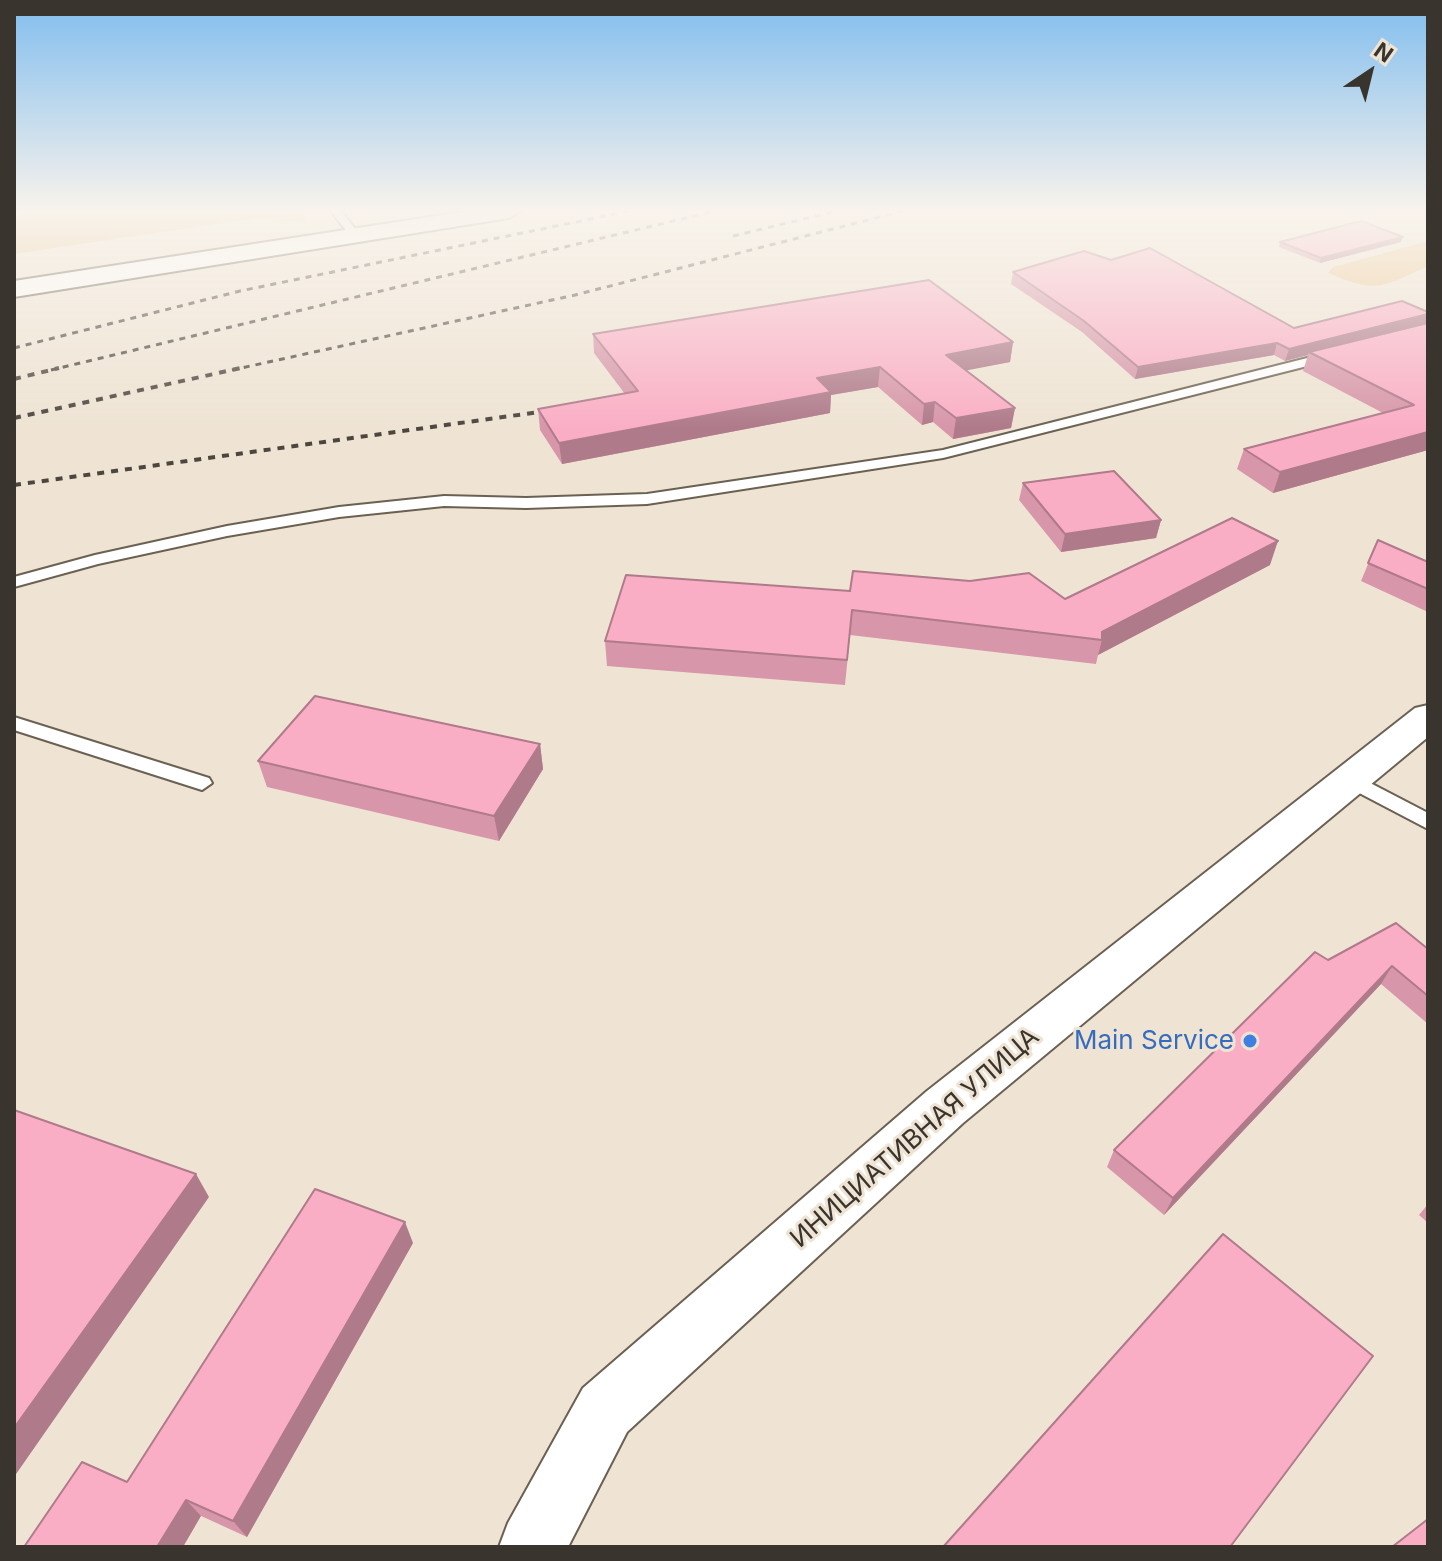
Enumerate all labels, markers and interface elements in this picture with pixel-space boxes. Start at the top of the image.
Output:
north arrow [1330,32,1410,112]
text: N [1369,37,1398,68]
street label: ИНИЦИАТИВНАЯ УЛИЦА [784,1021,1046,1255]
place label: Main Service [1074,1025,1234,1057]
marker: Main Service [1241,1032,1259,1050]

